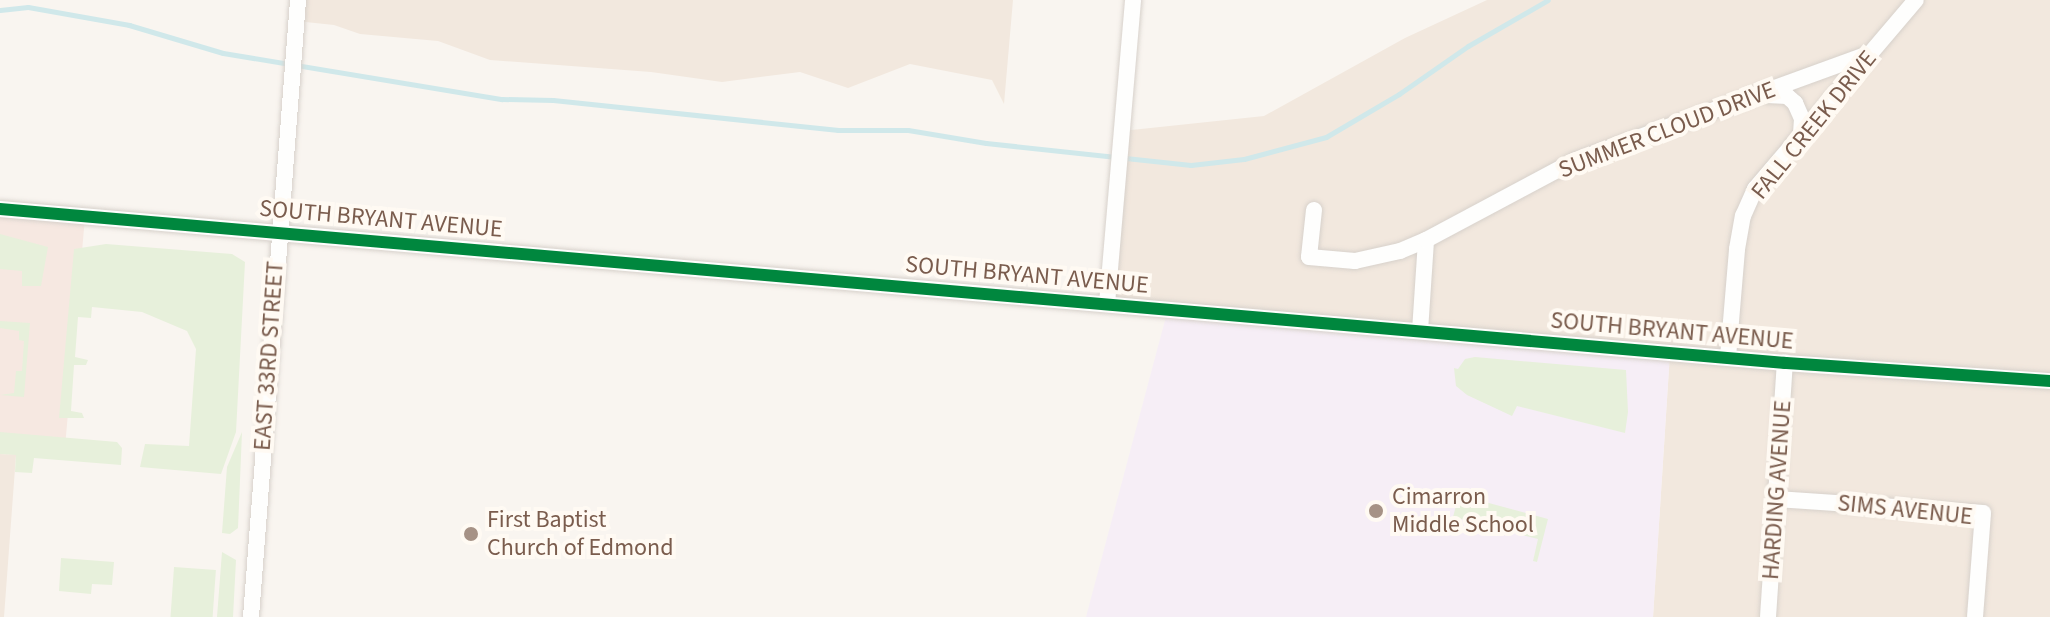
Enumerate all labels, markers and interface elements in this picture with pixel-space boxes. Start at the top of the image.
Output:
street label: FALL CREEK DRIVE [1745,45,1883,205]
street label: SUMMER CLOUD DRIVE [1555,75,1779,185]
street label: SOUTH BRYANT AVENUE [258,194,504,244]
street label: SOUTH BRYANT AVENUE [904,250,1150,300]
street label: EAST 33RD STREET [248,260,290,452]
street label: SOUTH BRYANT AVENUE [1549,306,1795,356]
street label: HARDING AVENUE [1756,399,1798,581]
place label: Cimarron Middle School [1392,483,1534,539]
street label: SIMS AVENUE [1836,489,1974,531]
marker: Cimarron Middle School [1367,502,1385,520]
place label: First Baptist Church of Edmond [487,506,674,562]
marker: First Baptist Church of Edmond [462,525,480,543]

